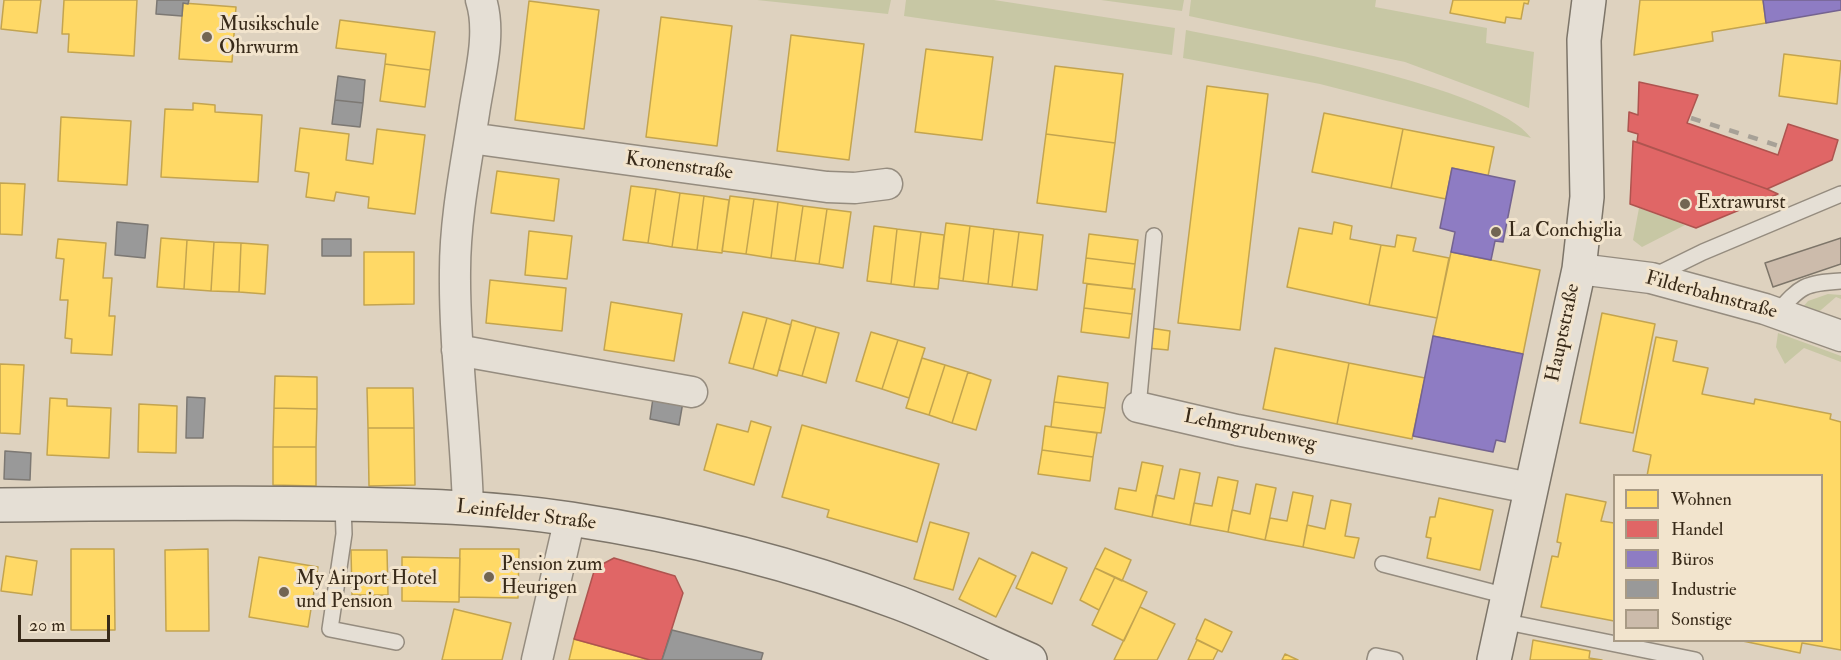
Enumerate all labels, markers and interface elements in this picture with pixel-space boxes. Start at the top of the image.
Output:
place label: Musikschule Ohrwurm [219,14,319,61]
marker: Musikschule Ohrwurm [200,30,214,44]
street label: Kronenstraße [624,148,734,186]
place label: Extrawurst [1697,192,1786,216]
marker: Extrawurst [1678,197,1692,211]
place label: La Conchiglia [1508,220,1622,244]
marker: La Conchiglia [1489,225,1503,239]
street label: Filderbahnstraße [1643,267,1779,325]
street label: Hauptstraße [1542,282,1586,384]
street label: Lehmgrubenweg [1181,405,1319,457]
legend [1613,474,1823,642]
text: Wohnen [1671,488,1732,511]
street label: Leinfelder Straße [455,496,597,536]
text: Handel [1671,518,1723,541]
text: Büros [1671,548,1714,571]
place label: Pension zum Heurigen [501,554,603,601]
place label: My Airport Hotel und Pension [296,568,437,615]
marker: Pension zum Heurigen [482,570,496,584]
text: Industrie [1671,578,1737,601]
marker: My Airport Hotel und Pension [277,585,291,599]
scale bar [21,603,112,641]
text: Sonstige [1671,608,1732,631]
text: 20 m [29,614,65,637]

